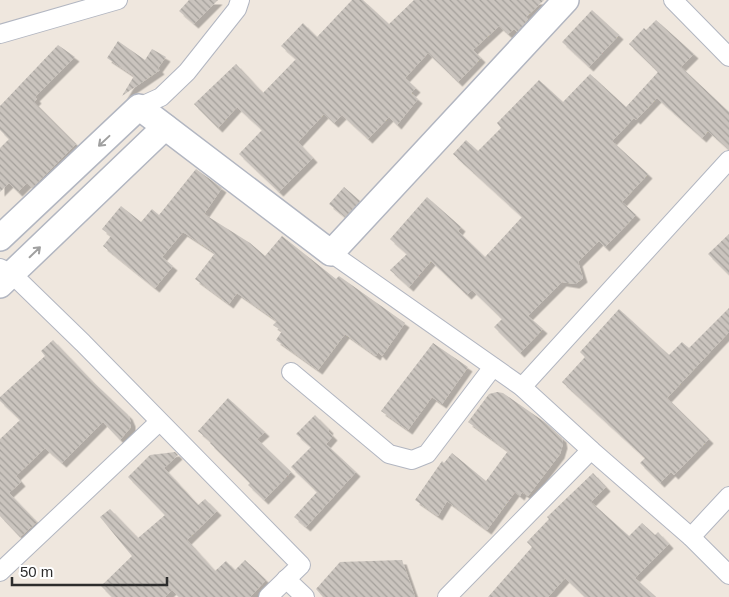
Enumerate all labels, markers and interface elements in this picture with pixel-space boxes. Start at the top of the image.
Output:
one-way arrow [97,135,110,147]
one-way arrow [29,246,42,258]
scale bar [12,554,168,586]
text: 50 m [20,563,53,580]

